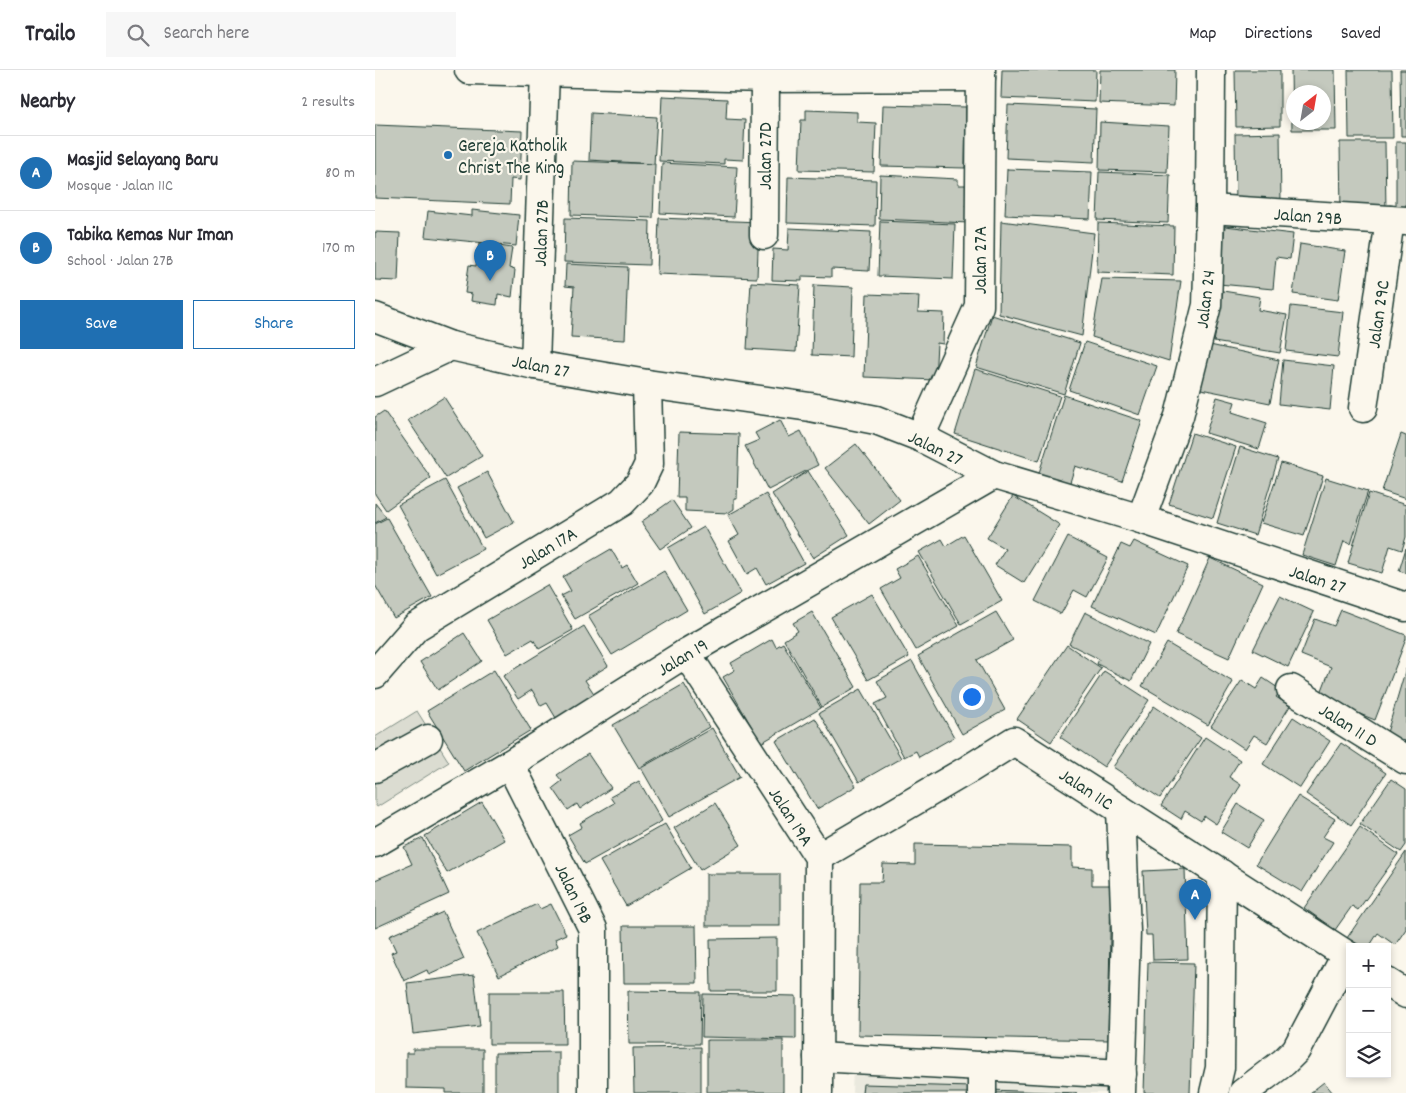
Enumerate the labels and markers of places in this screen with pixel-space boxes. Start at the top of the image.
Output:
place label: Gereja Katholik Christ The King [458,134,567,183]
marker: Gereja Katholik Christ The King [442,149,454,161]
pin: B [474,240,506,281]
pin: A [1179,879,1211,920]

